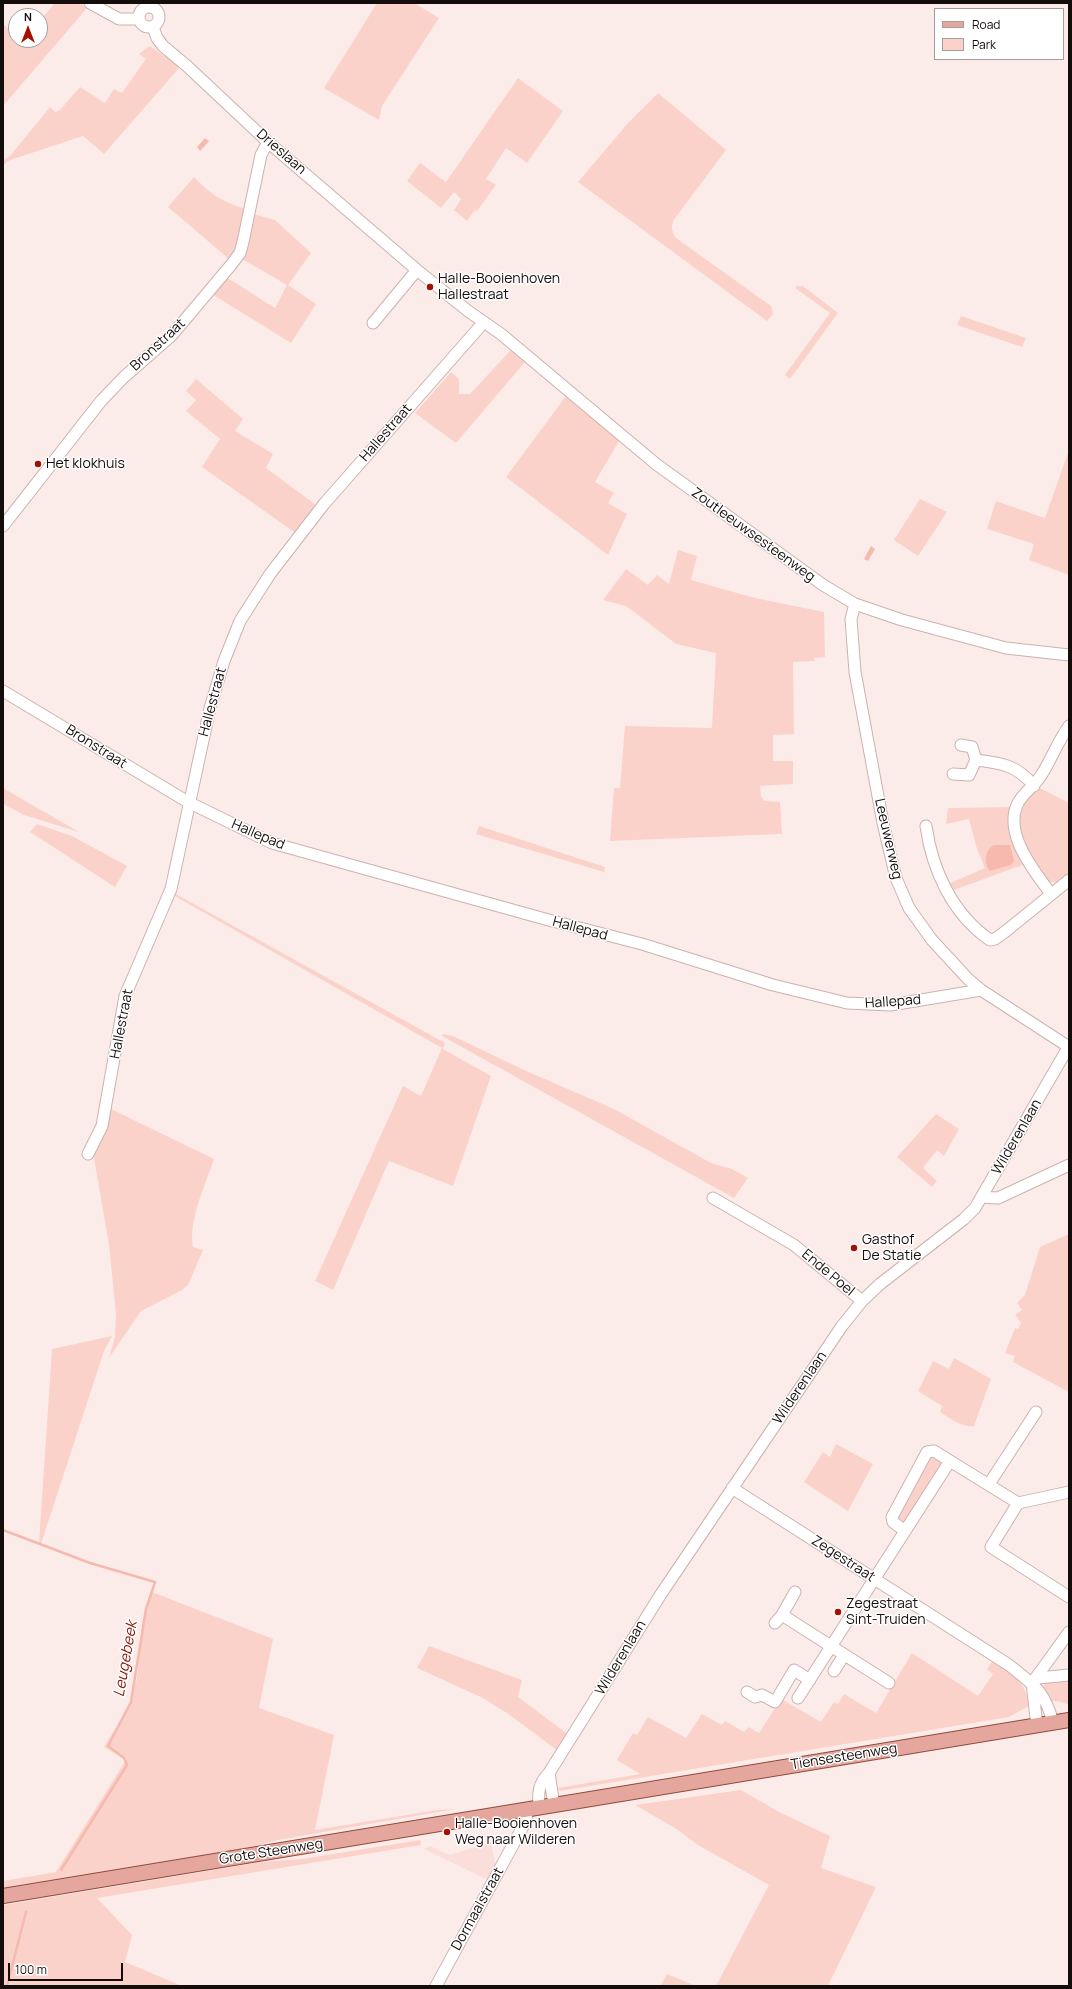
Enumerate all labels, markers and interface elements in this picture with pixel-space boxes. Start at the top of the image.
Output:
north arrow [8,8,48,48]
legend [934,8,1064,60]
text: N [24,9,32,24]
text: Road [972,16,1000,33]
text: Park [972,36,996,53]
street label: Drieslaan [253,126,309,178]
place label: Halle-Booienhoven Hallestraat [438,271,560,304]
marker: Halle-Booienhoven Hallestraat [425,282,435,292]
street label: Bronstraat [127,315,189,375]
street label: Hallestraat [356,401,416,465]
place label: Het klokhuis [46,456,125,472]
marker: Het klokhuis [33,459,43,469]
street label: Zoutleeuwsesteenweg [688,484,818,586]
street label: Hallestraat [196,666,230,738]
street label: Bronstraat [62,722,130,772]
street label: Leeuwerweg [871,797,905,881]
street label: Hallepad [229,816,287,854]
street label: Hallepad [551,914,609,944]
street label: Hallestraat [107,988,137,1060]
street label: Hallepad [864,992,922,1012]
street label: Wilderenlaan [989,1096,1045,1178]
place label: Gasthof De Statie [862,1232,921,1264]
marker: Gasthof De Statie [849,1243,859,1253]
street label: Ende Poel [798,1246,858,1300]
street label: Wilderenlaan [770,1348,830,1428]
street label: Zegestraat [808,1532,878,1586]
place label: Zegestraat Sint-Truiden [846,1596,925,1628]
marker: Zegestraat Sint-Truiden [833,1607,843,1617]
street label: Wilderenlaan [592,1618,650,1698]
water label: Leugebeek [110,1620,142,1698]
street label: Tiensesteenweg [790,1740,898,1774]
place label: Halle-Booienhoven Weg naar Wilderen [455,1816,577,1848]
marker: Halle-Booienhoven Weg naar Wilderen [442,1827,452,1837]
street label: Grote Steenweg [218,1836,324,1868]
street label: Dormaalstraat [448,1865,508,1953]
scale bar [10,1955,125,1981]
text: 100 m [15,1961,47,1978]

